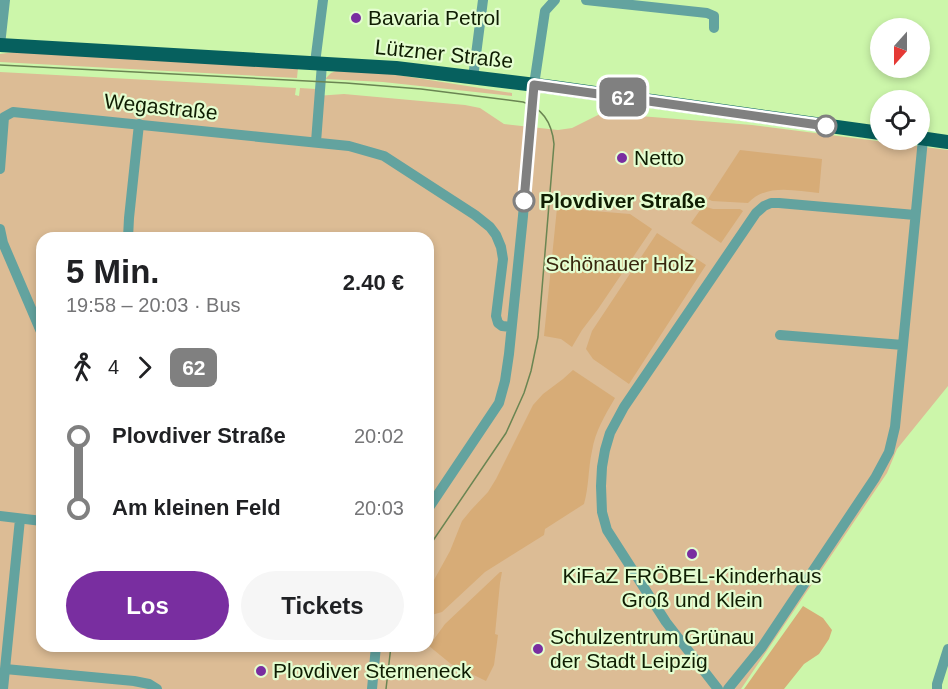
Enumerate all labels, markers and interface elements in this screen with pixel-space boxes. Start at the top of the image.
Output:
place label: Bavaria Petrol [368,6,500,29]
marker: Bavaria Petrol [349,11,363,25]
north arrow [870,18,930,78]
map controls [870,18,930,150]
street label: Lützner Straße [374,35,514,72]
line badge: 62 [596,78,650,116]
text: 62 [611,86,635,109]
street label: Wegastraße [103,89,219,124]
button: locate [870,90,930,150]
unlabelled marker [815,115,837,137]
place label: Netto [634,146,684,169]
marker: Netto [615,151,629,165]
place label: Plovdiver Straße [540,189,706,212]
marker: Plovdiver Straße [513,190,535,212]
park label: Schönauer Holz [545,252,695,275]
text: 5 Min. [66,253,160,290]
text: 2.40 € [343,270,404,295]
text: 19:58 – 20:03 · Bus [66,294,241,316]
icon: walk [66,351,99,384]
icon: forward [128,351,161,384]
text: 4 [108,356,119,378]
text: 62 [182,356,205,379]
text: Plovdiver Straße [112,423,286,448]
text: 20:02 [354,425,404,447]
text: Am kleinen Feld [112,495,281,520]
text: 20:03 [354,497,404,519]
marker: KiFaZ FRÖBEL-Kinderhaus Groß und Klein [685,547,699,561]
place label: KiFaZ FRÖBEL-Kinderhaus Groß und Klein [562,564,822,611]
button: Los [66,571,229,640]
button: Tickets [241,571,404,640]
place label: Schulzentrum Grünau der Stadt Leipzig [550,625,754,672]
marker: Schulzentrum Grünau der Stadt Leipzig [531,642,545,656]
place label: Plovdiver Sterneneck [273,659,472,682]
marker: Plovdiver Sterneneck [254,664,268,678]

